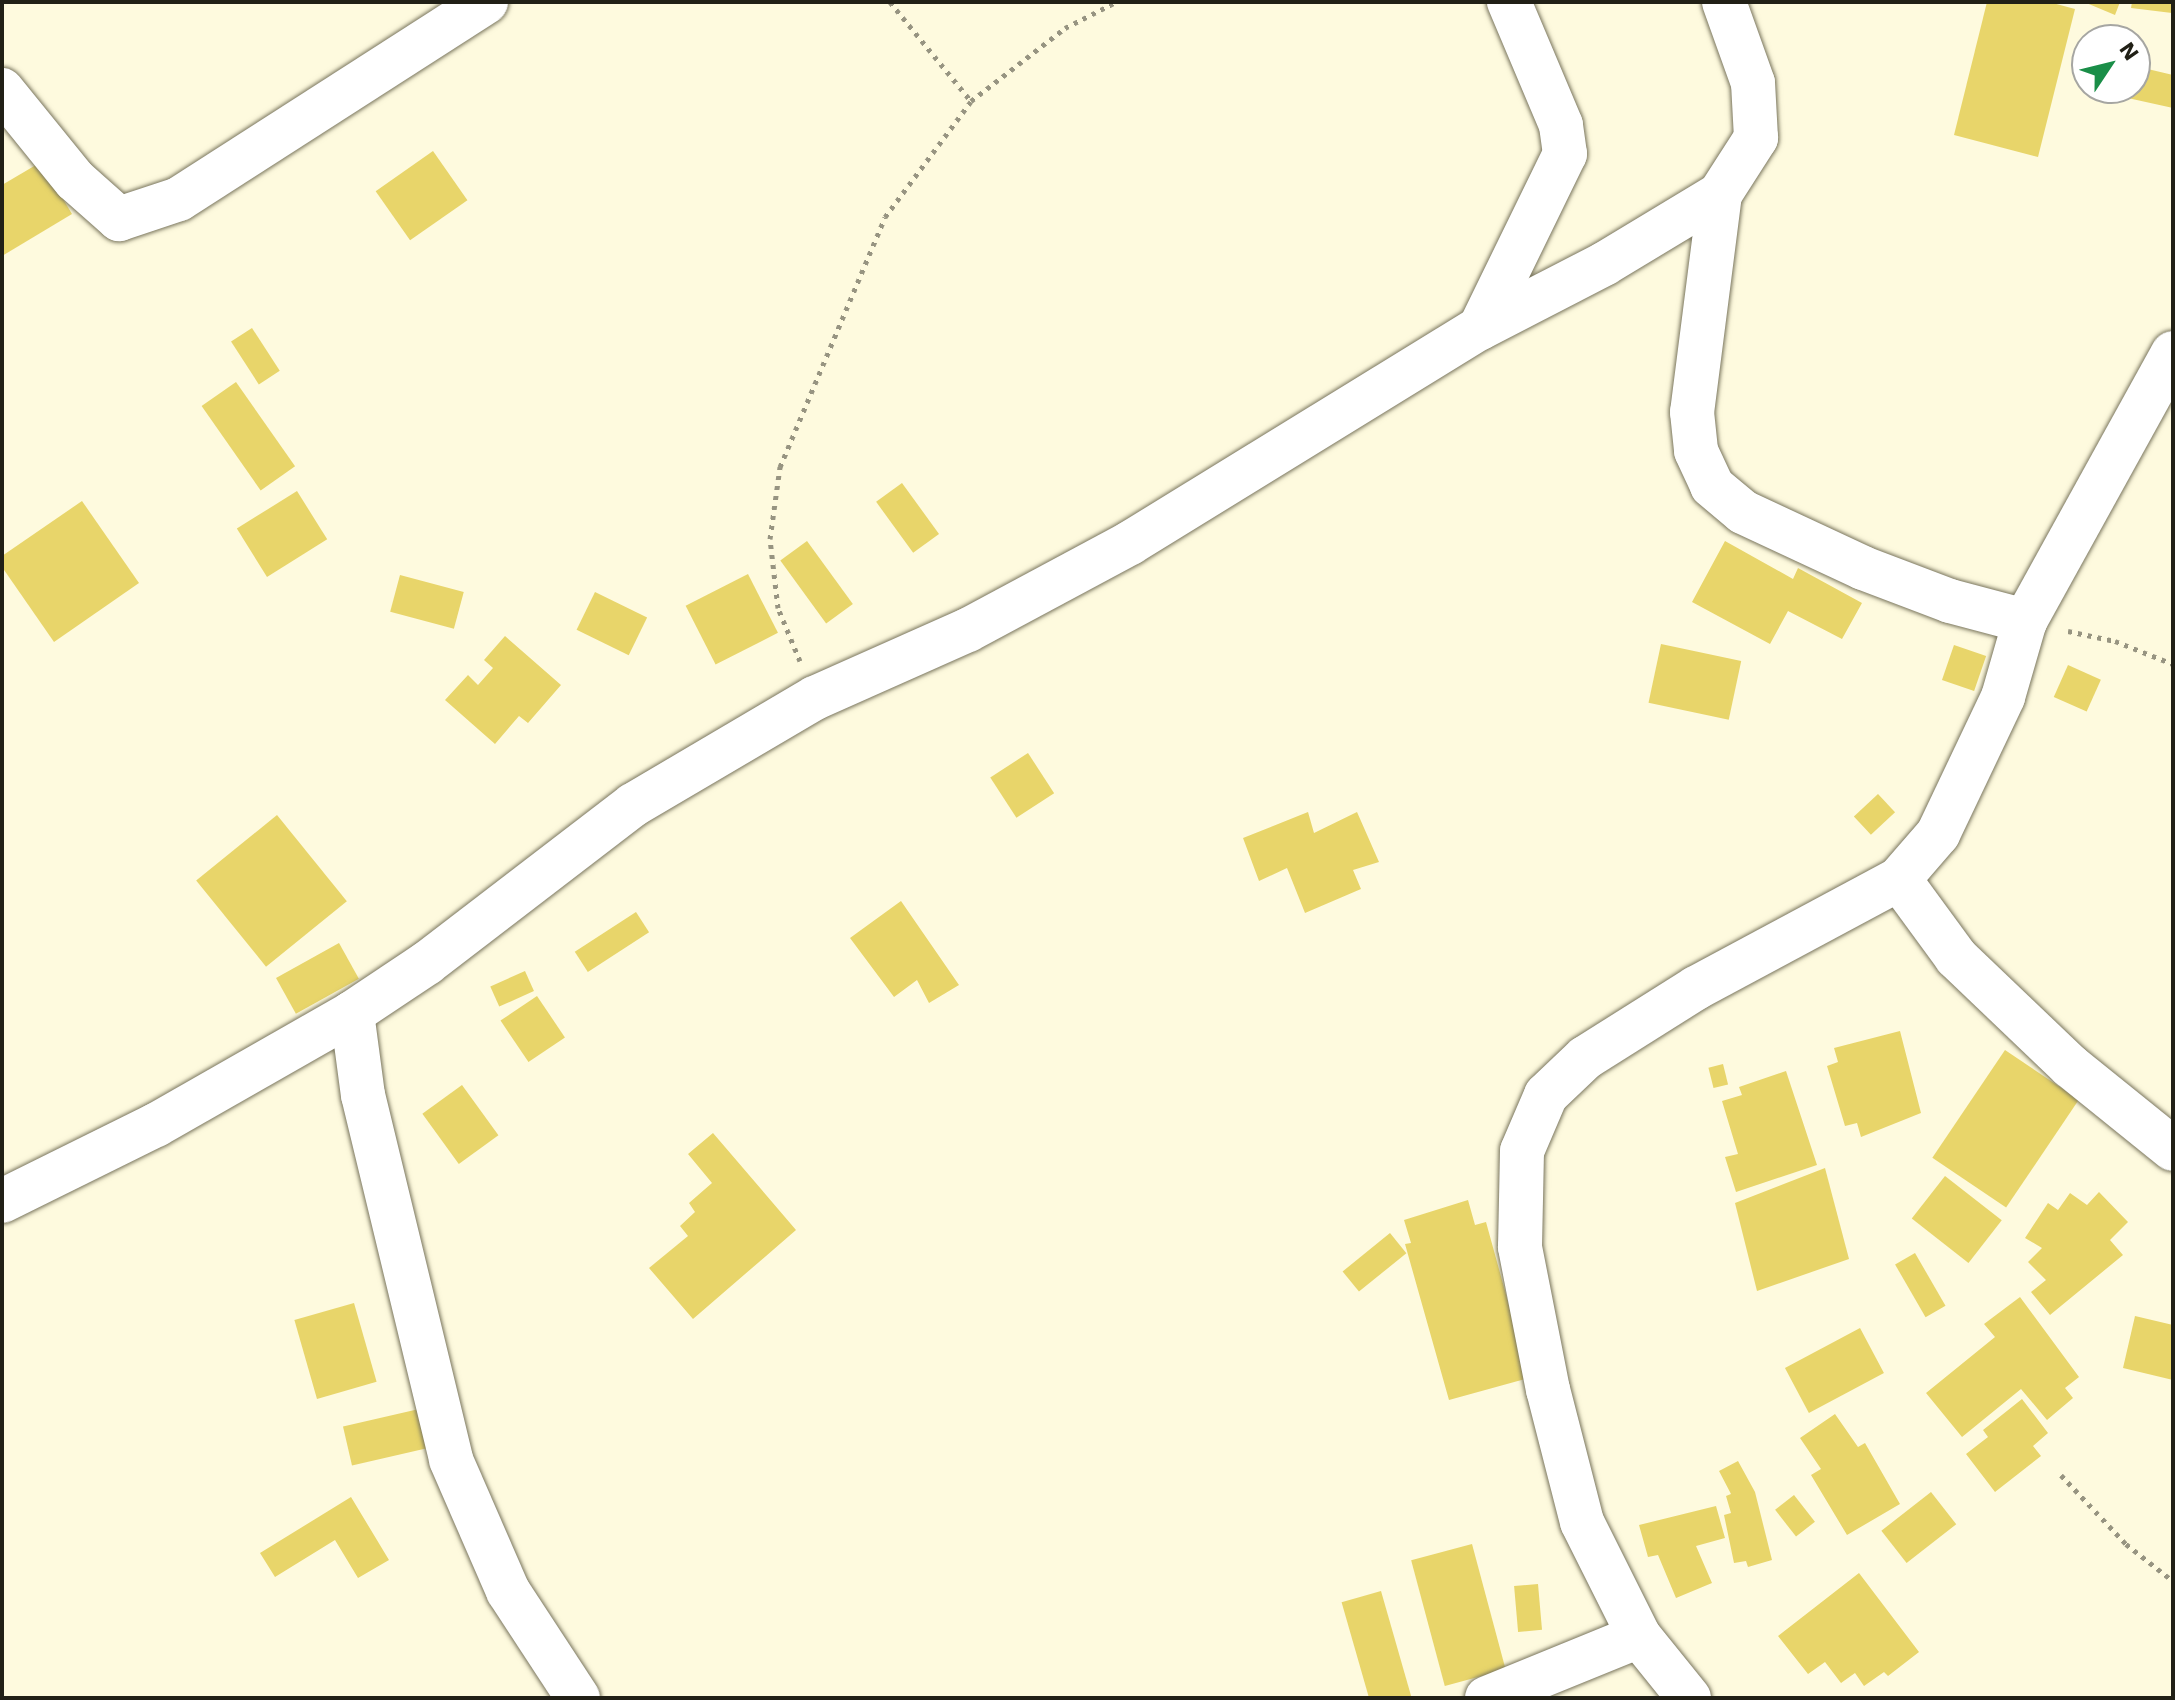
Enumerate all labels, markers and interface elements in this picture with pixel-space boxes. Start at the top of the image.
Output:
north arrow [2071,24,2151,104]
text: N [2115,37,2144,65]

